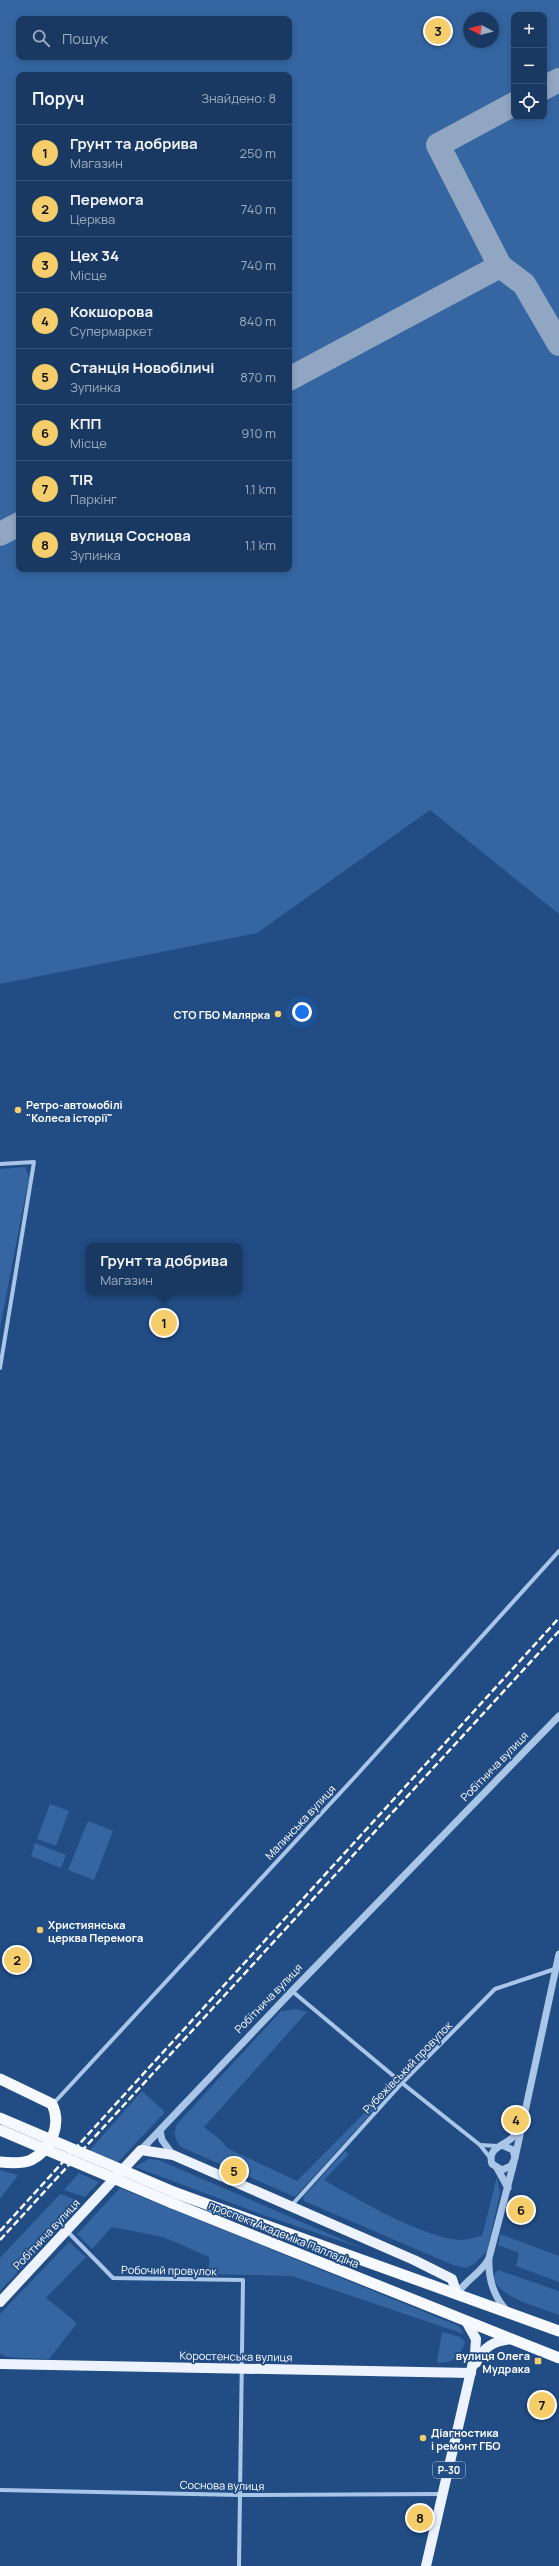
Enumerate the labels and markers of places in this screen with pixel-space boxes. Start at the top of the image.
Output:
pin: 3 [425,16,451,46]
place label: СТО ГБО Малярка [173,1007,270,1022]
marker: СТО ГБО Малярка [273,1009,283,1019]
place label: Ретро-автомобілі "Колеса історії" [26,1097,123,1125]
marker: Ретро-автомобілі "Колеса історії" [13,1105,23,1115]
pin: 1 [151,1308,177,1338]
place label: Християнська церква Перемога [48,1917,143,1945]
marker: Християнська церква Перемога [35,1925,45,1935]
pin: 2 [4,1945,30,1975]
pin: 4 [503,2105,529,2135]
pin: 5 [221,2156,247,2186]
pin: 6 [508,2195,534,2225]
place label: вулиця Олега Мудрака [456,2348,530,2376]
marker: вулиця Олега Мудрака [533,2356,543,2366]
pin: 7 [529,2390,555,2420]
place label: Діагностика і ремонт ГБО [431,2425,500,2453]
marker: Діагностика і ремонт ГБО [418,2433,428,2443]
pin: 8 [407,2503,433,2533]

